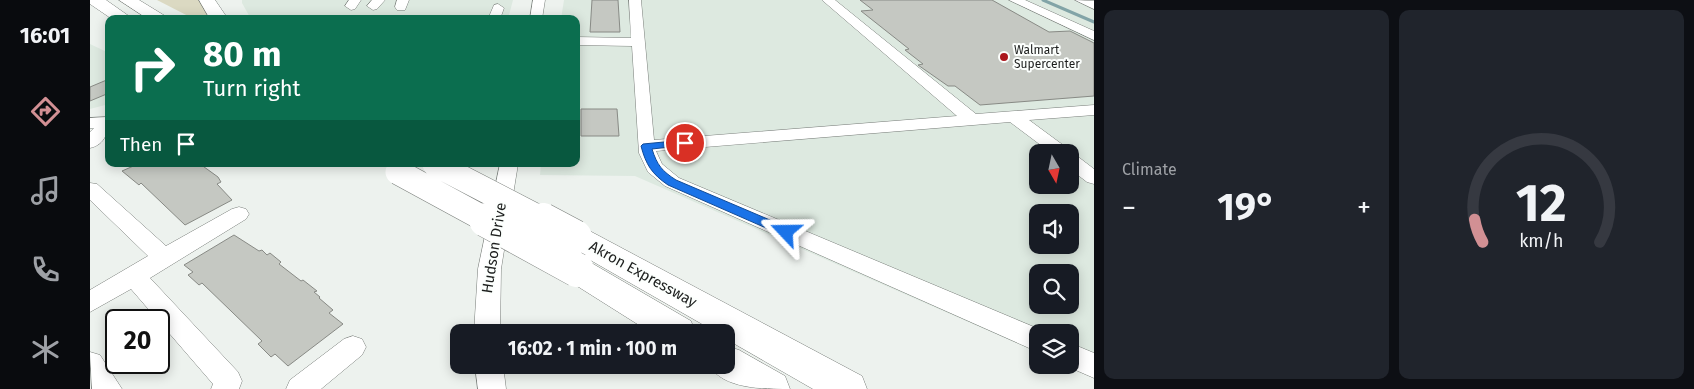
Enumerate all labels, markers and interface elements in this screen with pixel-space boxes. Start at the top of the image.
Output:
text: 16:01 [20,22,70,49]
text: 80 m [203,33,282,75]
icon: right [120,35,185,100]
place label: Walmart Supercenter [1014,43,1080,71]
marker: Walmart Supercenter [998,51,1010,63]
text: Turn right [203,75,300,102]
icon: directions [28,94,63,129]
pin [664,122,706,164]
icon: arrive [671,129,699,157]
icon: arrive [172,130,200,158]
text: Then [120,133,162,156]
north arrow [1029,144,1079,194]
map controls [1029,144,1079,374]
text: Climate [1122,160,1177,179]
text: 12 [1516,172,1567,235]
icon: music [28,173,63,208]
text: 19° [1217,184,1276,230]
text: − [1122,191,1136,224]
text: + [1357,191,1371,224]
street label: Hudson Drive [478,201,510,295]
button: sound [1029,204,1079,254]
position arrow [759,205,811,257]
text: km/h [1519,230,1564,252]
street label: Akron Expressway [586,237,701,311]
icon: phone [28,252,63,287]
button: search [1029,264,1079,314]
speed limit sign: 20 [105,309,170,374]
button: layers [1029,324,1079,374]
icon: climate [28,332,63,367]
text: 16:02 · 1 min · 100 m [508,337,677,360]

